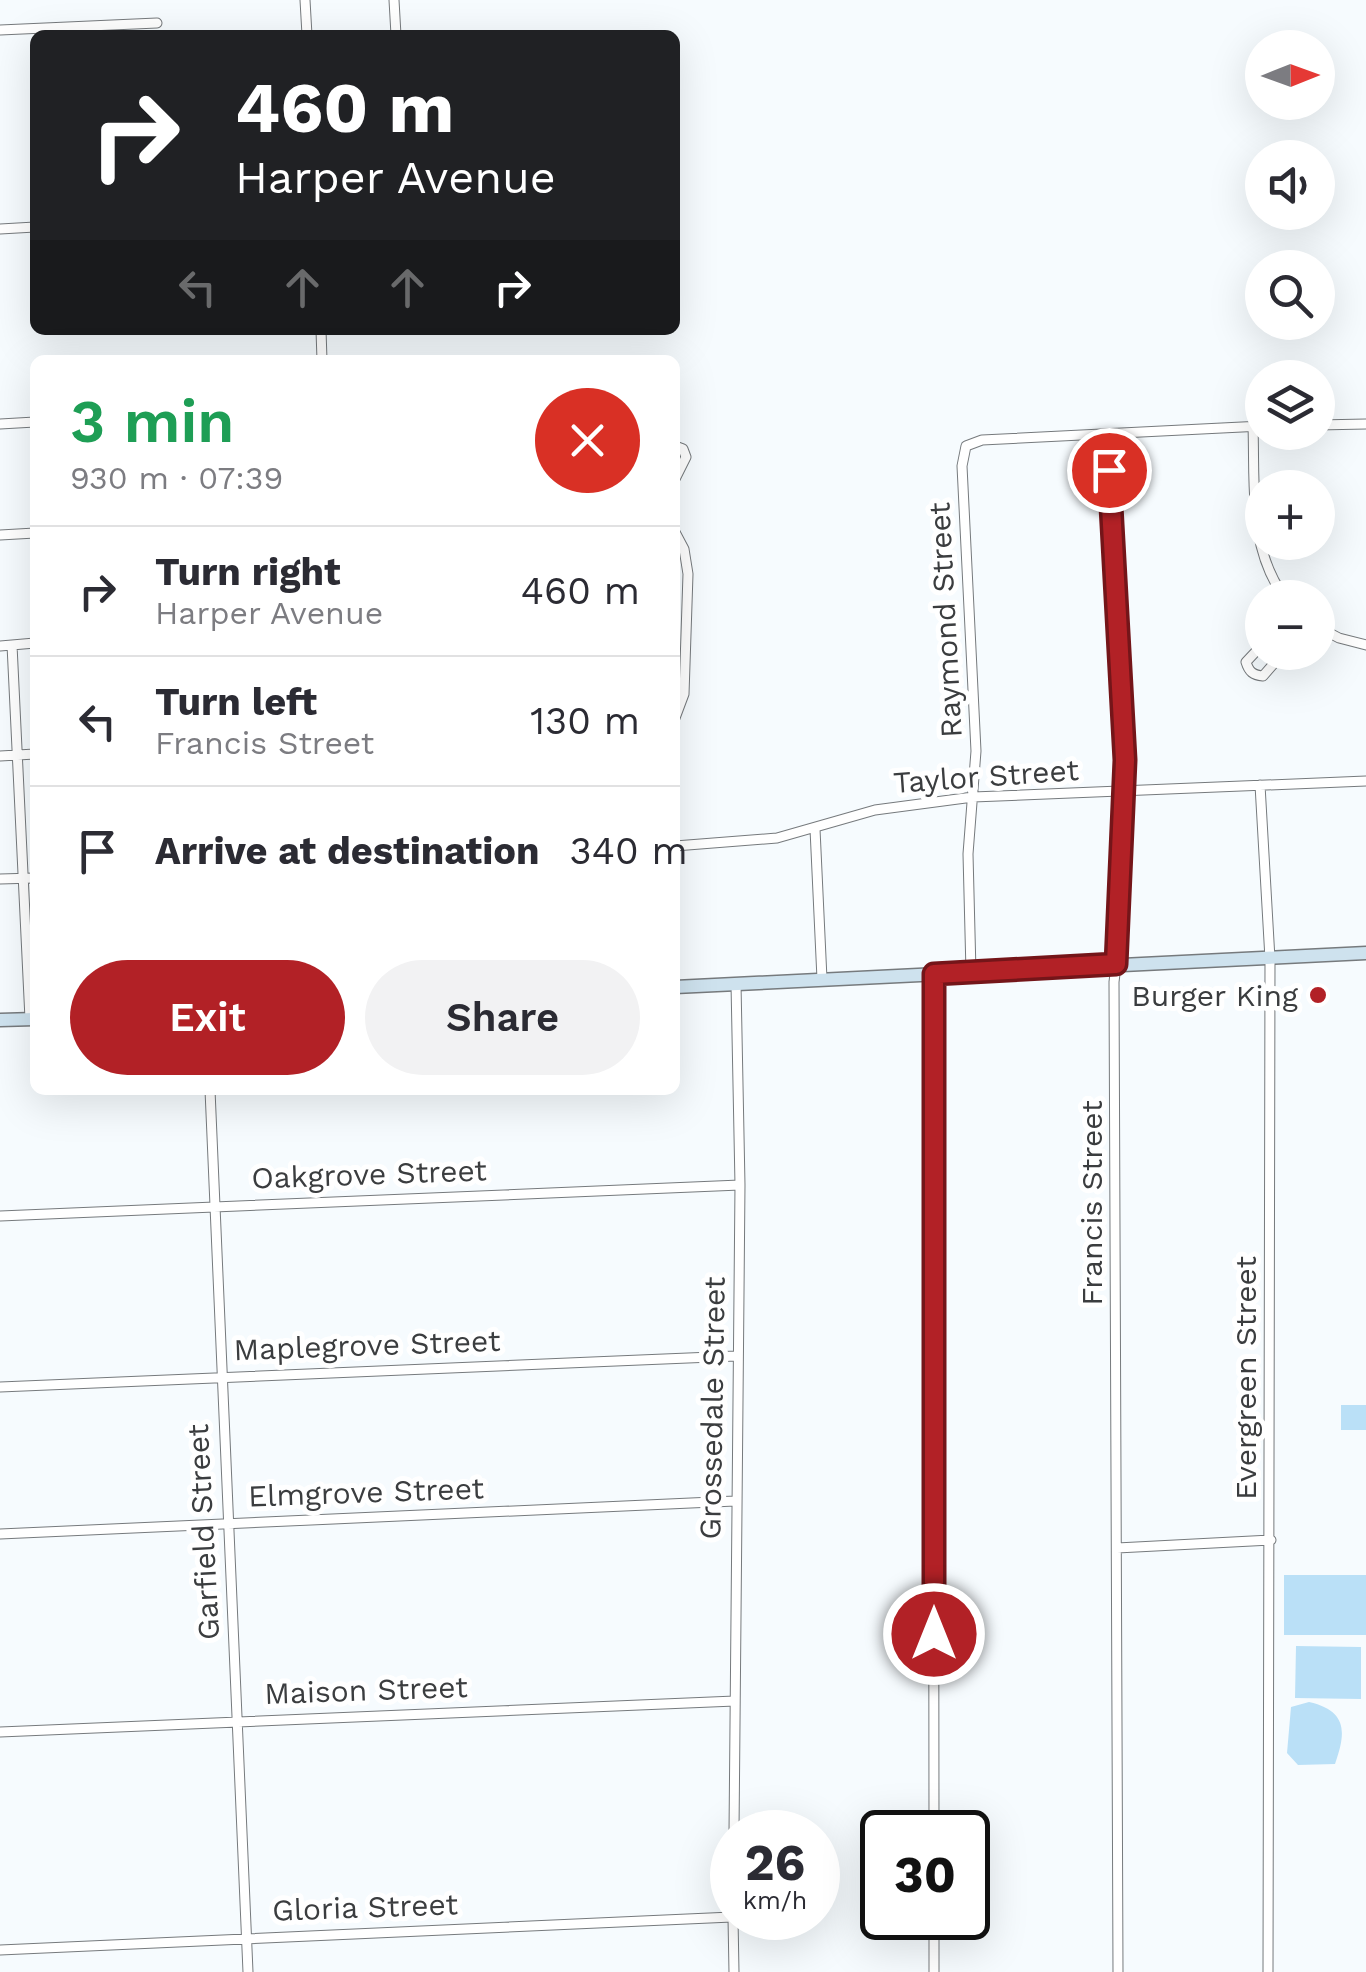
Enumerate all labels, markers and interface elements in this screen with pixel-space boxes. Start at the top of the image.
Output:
north arrow [1245,30,1335,120]
map controls [1245,30,1335,670]
text: 460 m [235,67,454,149]
icon: right [70,70,200,200]
button: sound [1245,140,1335,230]
text: Harper Avenue [235,151,556,204]
button: search [1245,250,1335,340]
icon: left [170,260,225,315]
icon: ahead [275,260,330,315]
icon: ahead [380,260,435,315]
icon: right [485,260,540,315]
button: layers [1245,360,1335,450]
text: 3 min [70,386,234,457]
button: close [535,388,640,493]
pin [1067,428,1152,513]
icon: arrive [1082,443,1137,498]
text: 930 m · 07:39 [70,459,283,497]
button: + [1245,470,1335,560]
street label: Raymond Street [921,501,969,739]
text: Turn right [155,550,341,594]
icon: right [70,564,125,619]
text: 460 m [521,569,640,613]
button: − [1245,580,1335,670]
text: Harper Avenue [155,594,383,632]
text: Turn left [155,680,317,724]
icon: left [70,694,125,749]
text: 130 m [530,699,640,743]
text: Francis Street [155,724,374,762]
street label: Taylor Street [892,752,1080,800]
icon: arrive [70,824,125,879]
text: Arrive at destination [155,829,540,873]
text: 340 m [570,829,688,873]
button: Exit [70,960,345,1075]
button: Share [365,960,640,1075]
place label: Burger King [1131,978,1298,1013]
marker: Burger King [1307,984,1329,1006]
street label: Francis Street [1074,1100,1109,1306]
street label: Oakgrove Street [251,1152,488,1196]
street label: Evergreen Street [1228,1256,1263,1500]
street label: Grossedale Street [692,1276,732,1540]
street label: Maplegrove Street [233,1323,501,1367]
street label: Garfield Street [180,1423,226,1641]
street label: Elmgrove Street [247,1470,485,1514]
position arrow [882,1582,986,1686]
street label: Maison Street [264,1669,469,1711]
speed limit sign: 30 [860,1810,990,1940]
text: 26 [745,1833,805,1892]
street label: Gloria Street [271,1886,459,1928]
text: km/h [743,1886,807,1915]

